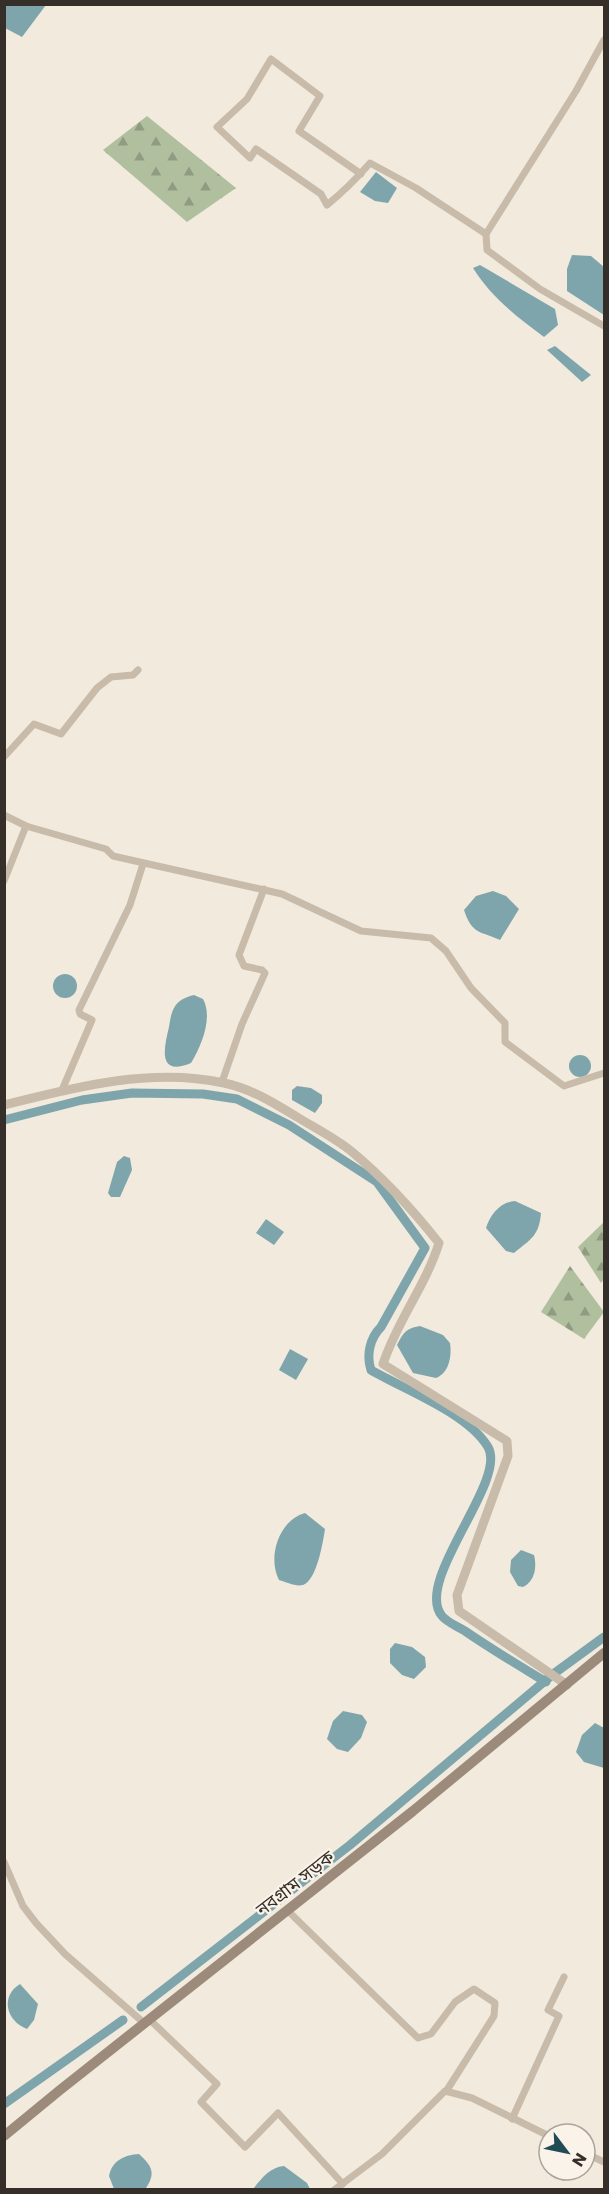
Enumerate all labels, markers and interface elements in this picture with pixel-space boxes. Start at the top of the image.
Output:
street label: নবগ্রাম সড়ক [250,1844,340,1922]
north arrow [537,2122,597,2182]
text: N [566,2148,592,2171]

